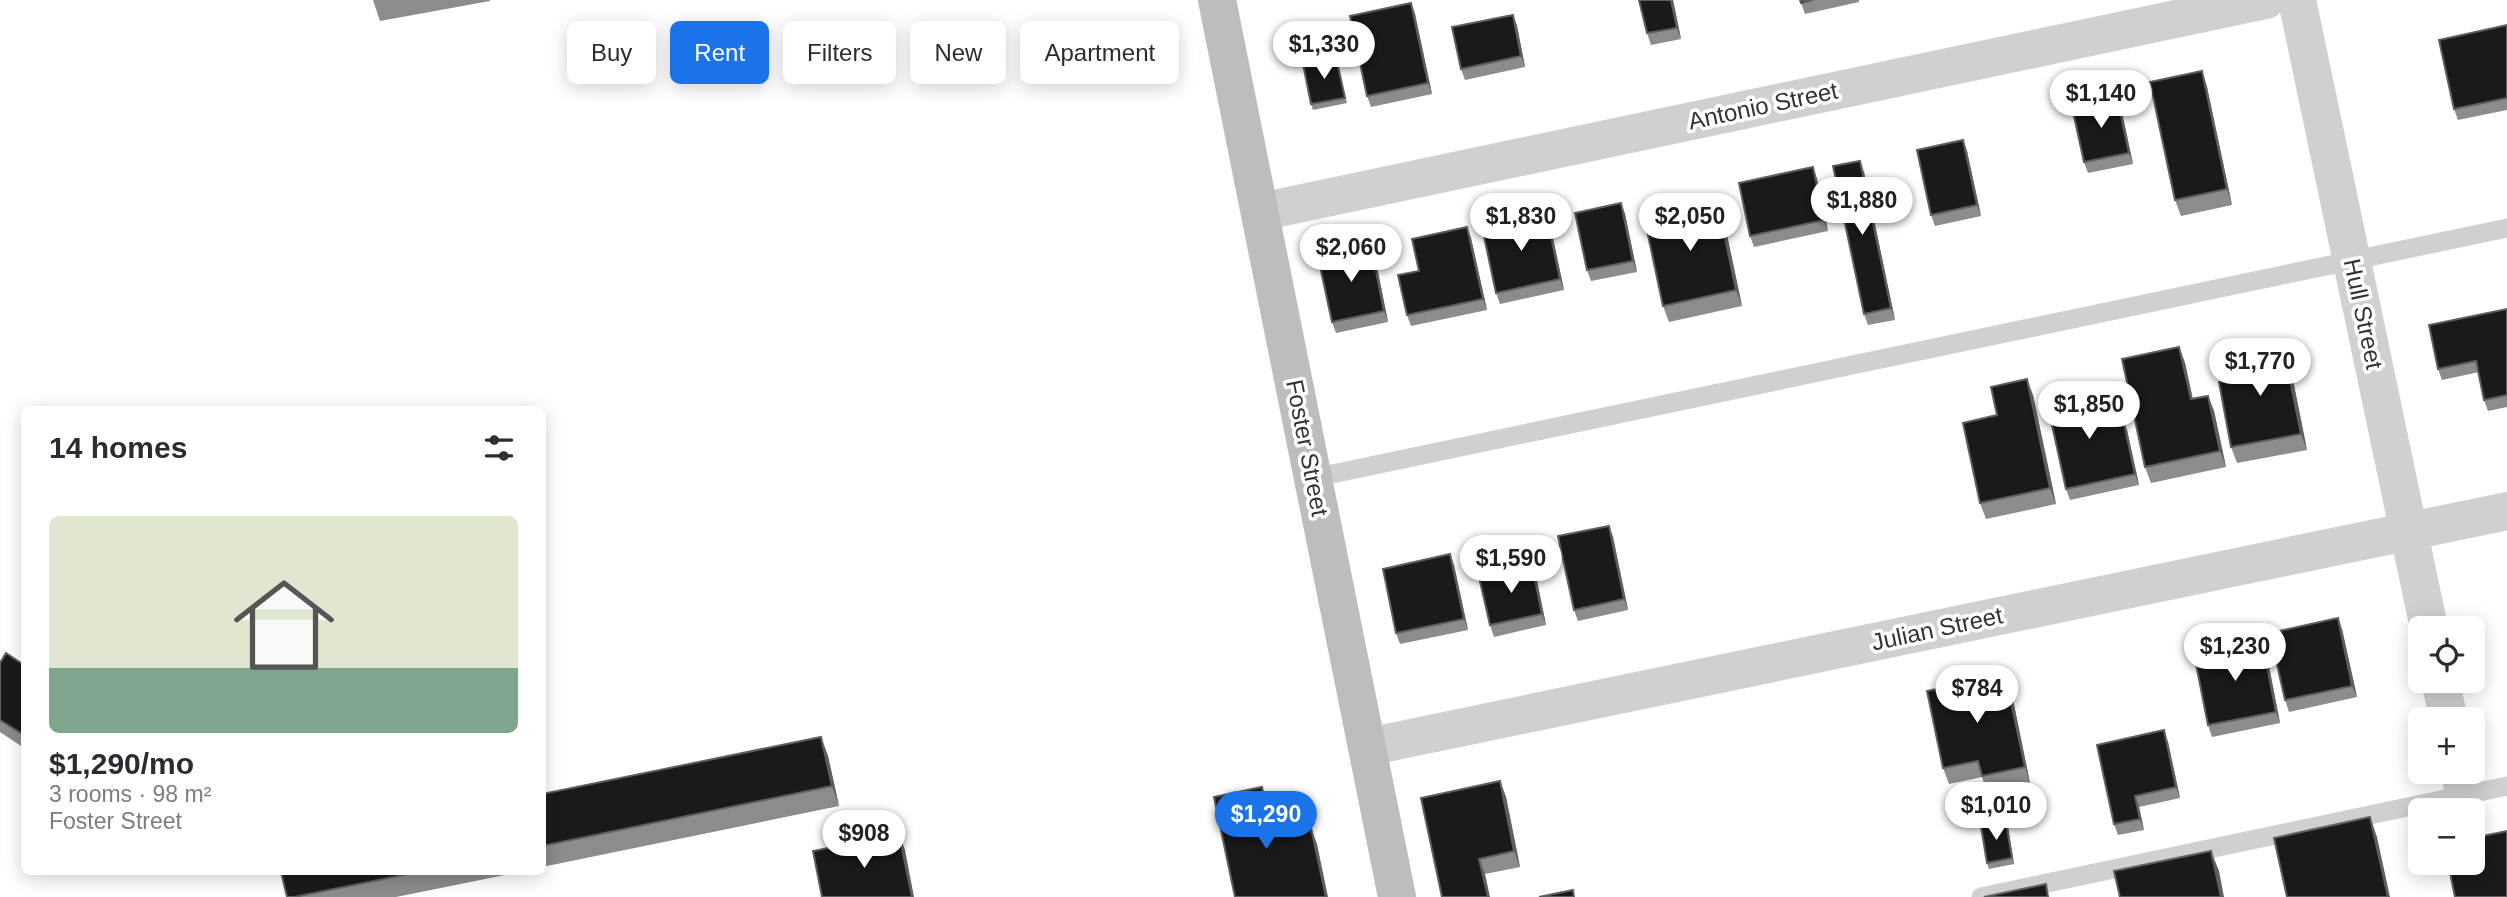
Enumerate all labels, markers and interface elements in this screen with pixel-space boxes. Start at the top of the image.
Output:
chip: Buy [567,21,656,84]
chip: Rent [670,21,769,84]
chip: Filters [783,21,896,84]
chip: New [910,21,1006,84]
chip: Apartment [1020,21,1179,84]
pin: $1,330 [1267,22,1381,81]
text: $1,330 [1289,31,1359,57]
pin: $1,140 [2044,71,2158,130]
street label: Antonio Street [1686,76,1840,135]
text: $1,140 [2066,80,2136,106]
pin: $1,880 [1805,177,1919,237]
text: $1,880 [1827,187,1897,213]
pin: $1,830 [1464,194,1578,253]
pin: $2,050 [1633,194,1747,253]
text: $1,830 [1486,203,1556,229]
text: $2,050 [1655,203,1725,229]
pin: $2,060 [1294,224,1408,284]
text: $2,060 [1316,234,1386,260]
street label: Hull Street [2339,256,2388,372]
pin: $1,770 [2203,338,2317,398]
text: $1,770 [2225,348,2295,374]
street label: Foster Street [1281,377,1334,519]
pin: $1,850 [2032,382,2146,441]
text: $1,850 [2054,391,2124,417]
icon: filters [480,429,518,467]
text: 14 homes [49,431,187,464]
pin: $1,590 [1454,536,1568,595]
text: $1,590 [1476,545,1546,571]
icon: home [221,562,347,688]
street label: Julian Street [1869,601,2005,656]
map controls [2408,616,2485,875]
button: locate [2408,616,2485,693]
pin: $1,230 [2178,624,2292,683]
text: $1,230 [2200,633,2270,659]
pin: $784 [1936,666,2018,725]
text: $784 [1951,675,2003,701]
button: + [2408,707,2485,784]
text: $1,290/mo [49,747,194,780]
text: 3 rooms · 98 m² [49,781,211,807]
pin: $1,010 [1939,782,2053,842]
pin: $1,290 [1209,792,1323,851]
text: $1,010 [1961,792,2031,818]
button: − [2408,798,2485,875]
text: $1,290 [1231,801,1301,827]
text: Foster Street [49,808,182,834]
pin: $908 [823,810,905,870]
text: $908 [838,820,890,846]

